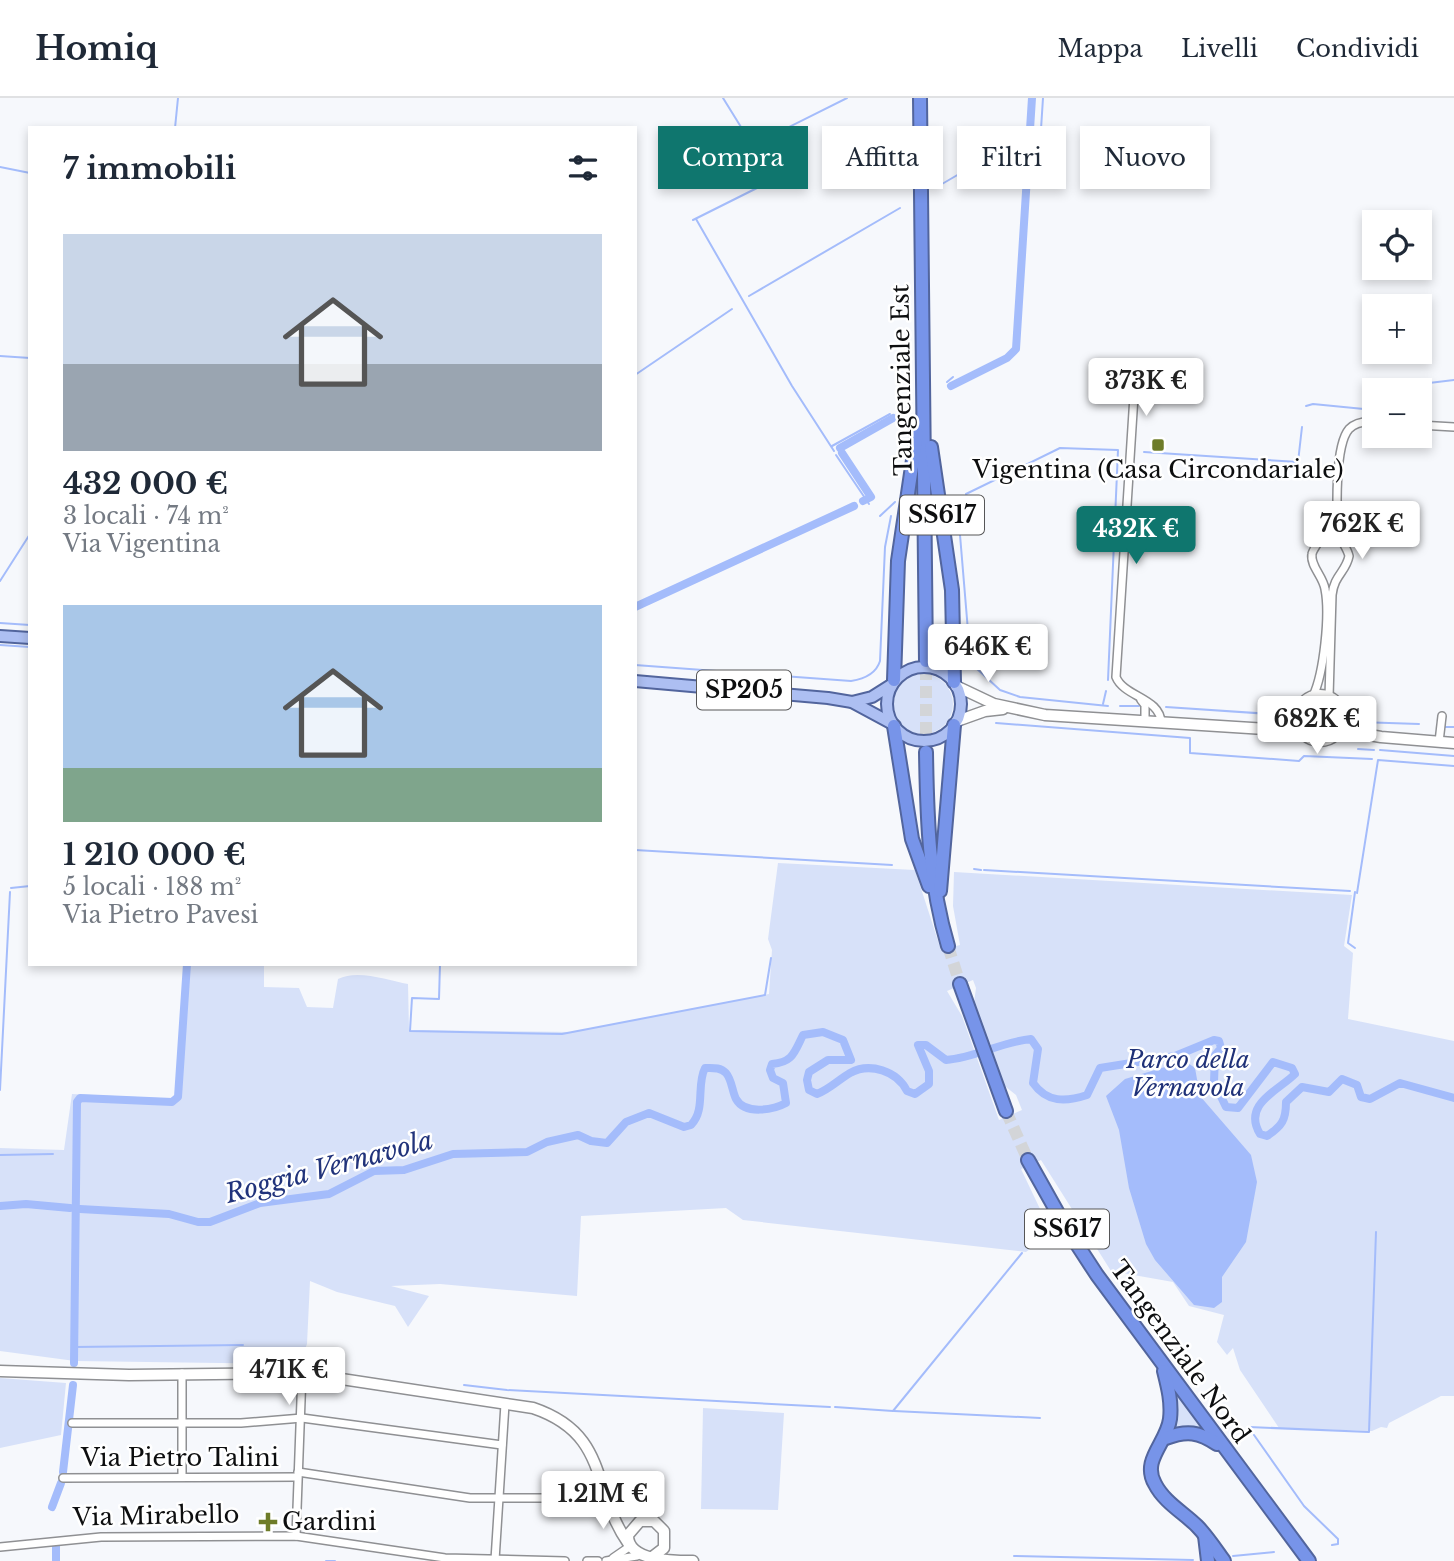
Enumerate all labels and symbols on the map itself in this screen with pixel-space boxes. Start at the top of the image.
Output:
street label: Tangenziale Est [885,284,918,476]
pin: 373K € [1089,358,1203,418]
marker: Vigentina (Casa Circondariale) [1150,437,1166,453]
place label: Vigentina (Casa Circondariale) [972,455,1343,484]
road number: SS617 [900,496,984,534]
pin: 762K € [1305,502,1419,561]
pin: 432K € [1079,506,1193,566]
pin: 646K € [931,624,1045,684]
road number: SP205 [697,670,791,710]
pin: 682K € [1260,696,1374,756]
park label: Parco della Vernavola [1125,1045,1250,1102]
water label: Roggia Vernavola [221,1124,436,1210]
road number: SS617 [1025,1210,1109,1248]
street label: Tangenziale Nord [1104,1255,1256,1449]
pin: 471K € [232,1348,346,1407]
street label: Via Pietro Talini [80,1443,279,1472]
pin: 1.21M € [538,1472,668,1531]
street label: Via Mirabello [71,1500,240,1531]
place label: Gardini [282,1507,377,1536]
marker: Gardini [260,1514,276,1530]

